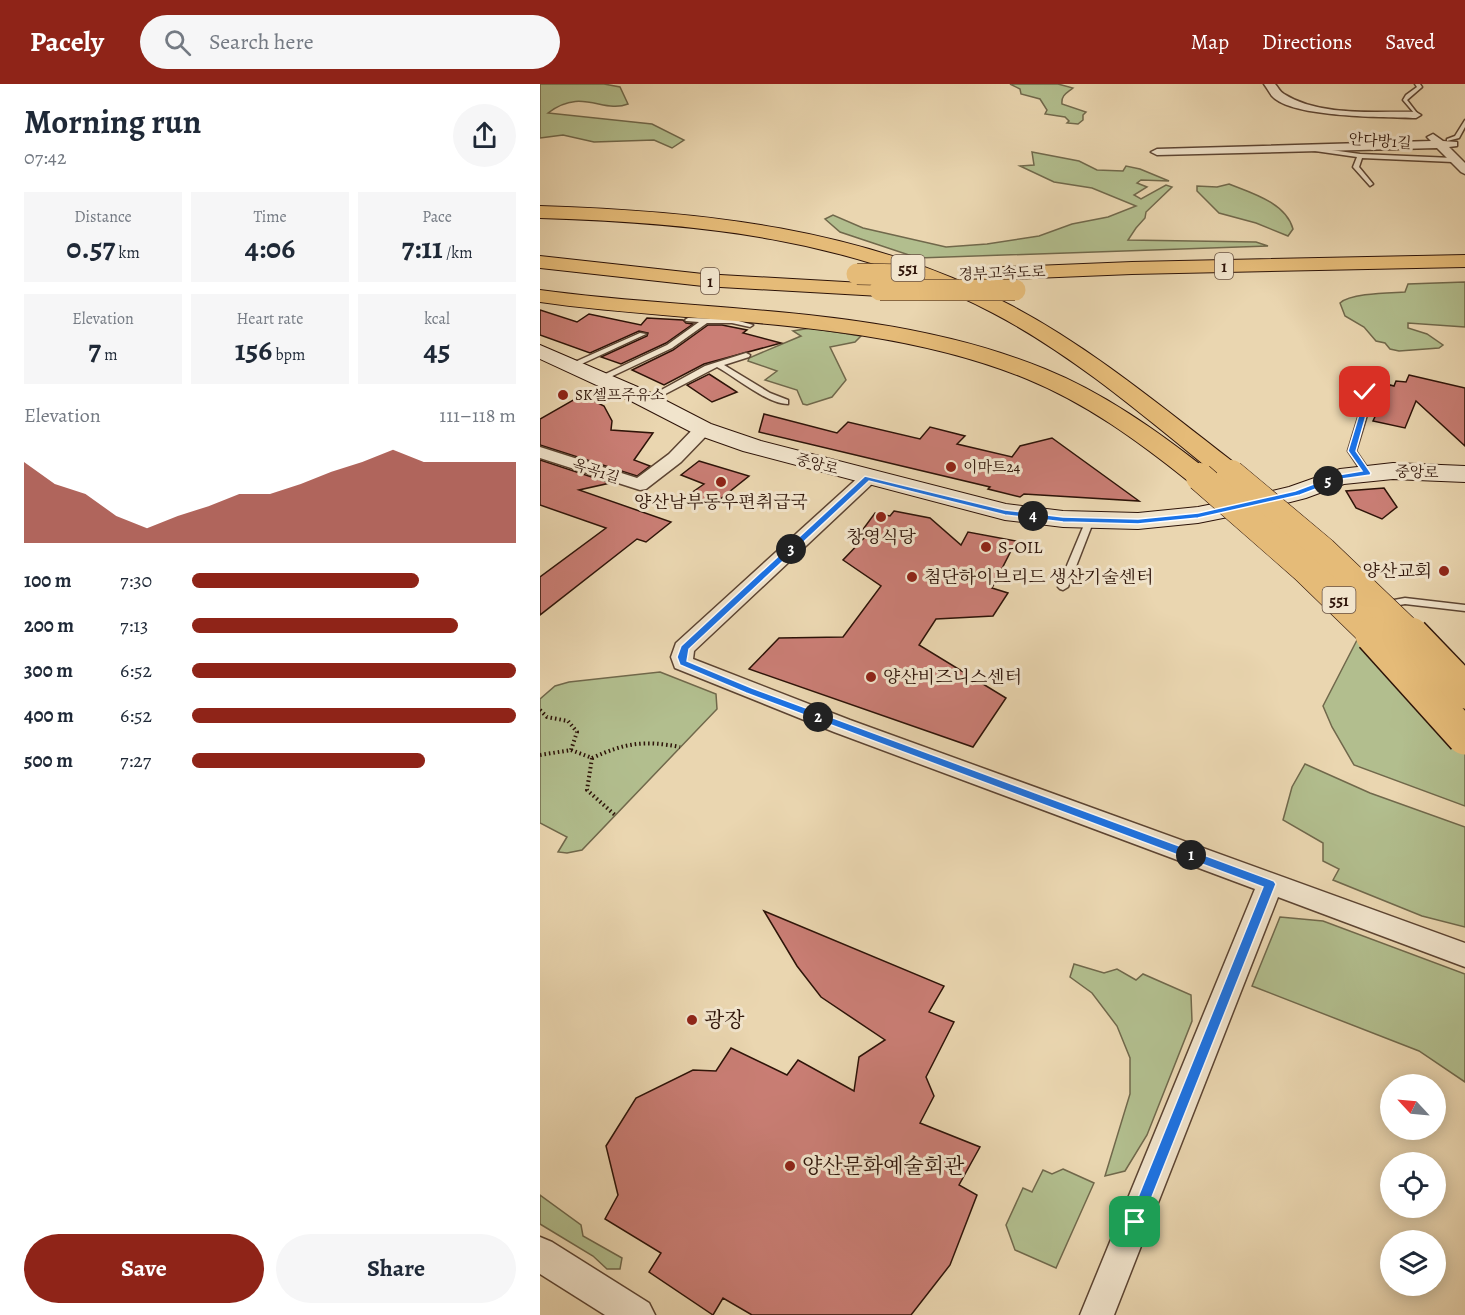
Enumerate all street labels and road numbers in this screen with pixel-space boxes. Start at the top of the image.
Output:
street label: 안다방1길 [1348,129,1412,153]
road number: 1 [1215,253,1233,279]
road number: 551 [892,255,925,281]
street label: 경부고속도로 [958,261,1046,285]
road number: 1 [701,268,719,294]
street label: 중앙로 [793,449,841,479]
street label: 옥곡1길 [570,454,622,488]
street label: 중앙로 [1395,461,1440,483]
road number: 551 [1322,587,1356,613]

